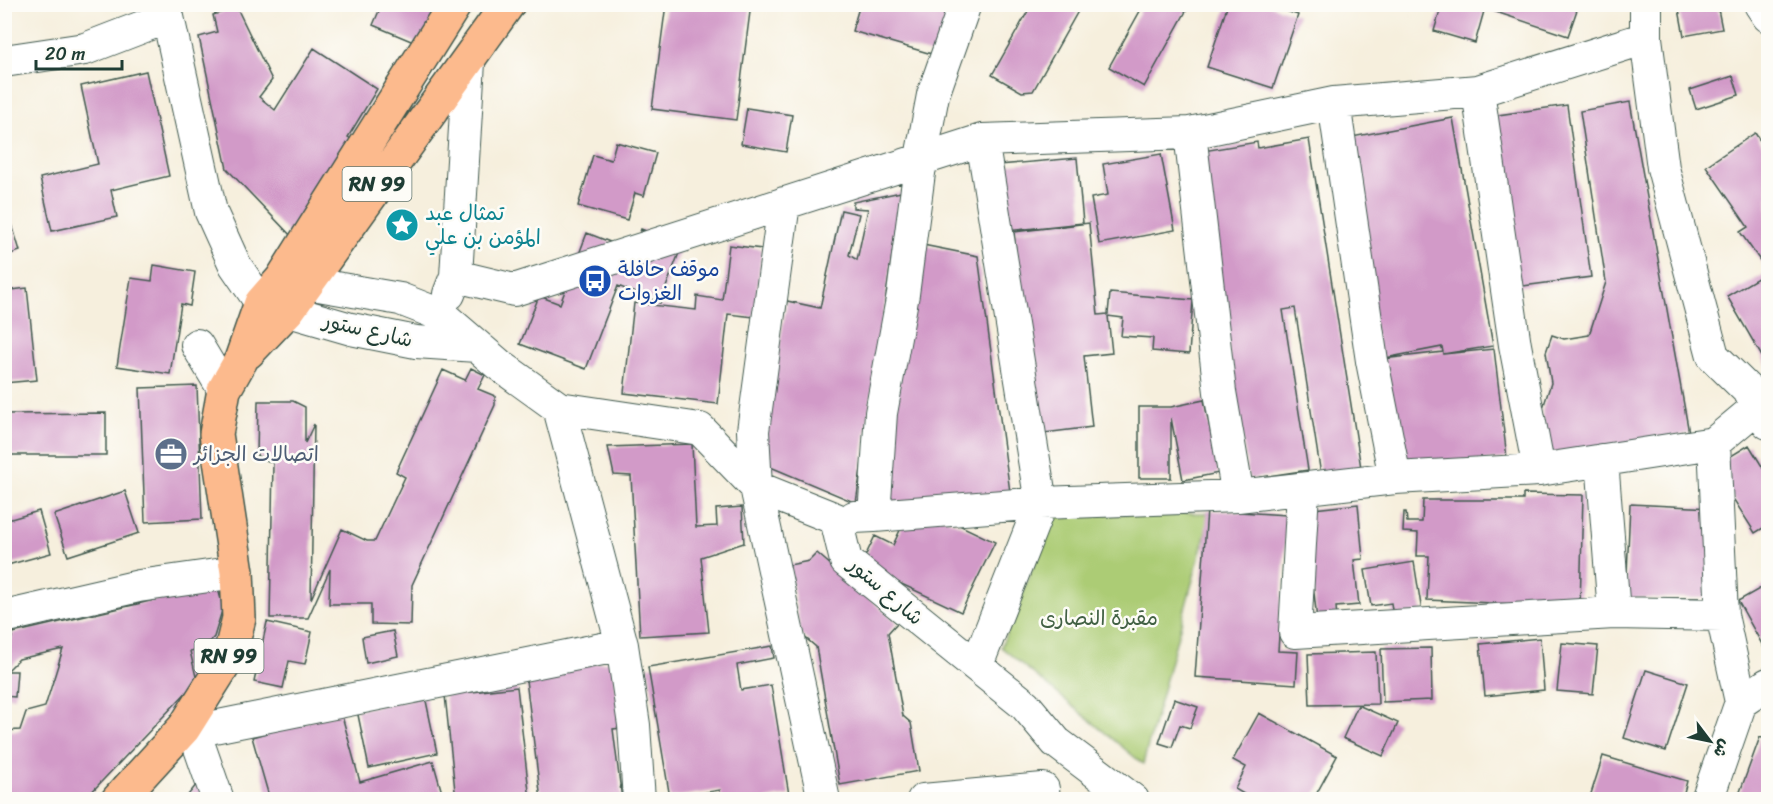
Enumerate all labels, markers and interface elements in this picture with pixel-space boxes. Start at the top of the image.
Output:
scale bar [36,33,122,71]
text: 20 m [45,38,85,70]
road number: RN 99 [342,167,412,201]
place label: تمثال عبد المؤمن بن علي [425,194,541,256]
place icon: تمثال عبد المؤمن بن علي [384,207,420,243]
place label: موقف حافلة الغزوات [618,250,720,312]
bus stop icon: موقف حافلة الغزوات [577,263,613,299]
street label: شارع ستور [317,301,417,359]
place label: اتصالات الجزائر [192,435,319,473]
office icon: اتصالات الجزائر [153,436,189,472]
street label: شارع ستور [838,545,933,635]
park label: مقبرة النصارى [1040,599,1158,637]
road number: RN 99 [194,639,264,673]
north arrow [1680,711,1740,771]
text: ش [1705,734,1739,764]

